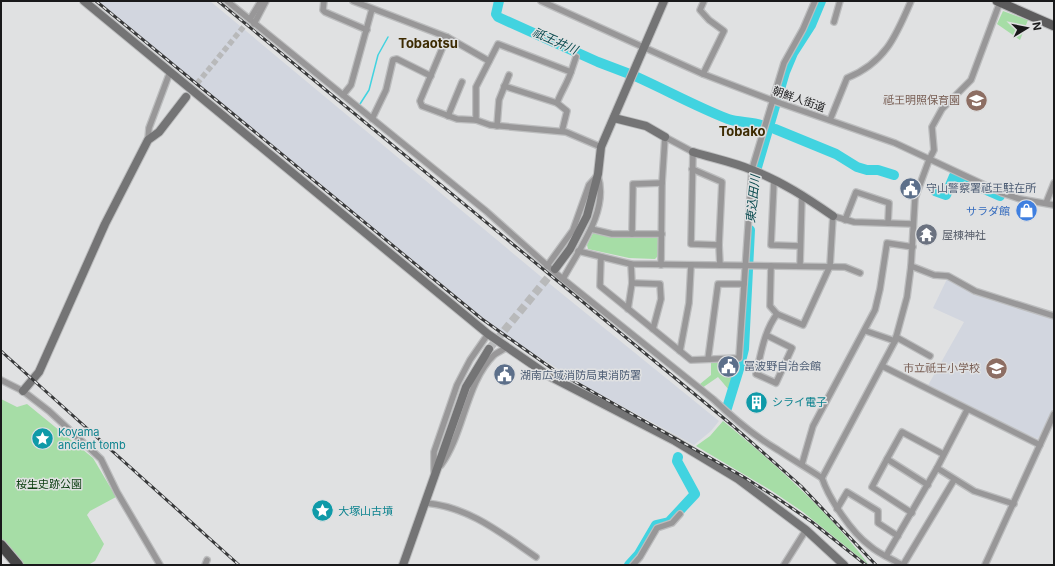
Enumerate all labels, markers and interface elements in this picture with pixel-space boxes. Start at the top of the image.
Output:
north arrow [1007,8,1047,48]
text: N [1029,21,1044,32]
water label: 祇王井川 [530,24,582,58]
district label: Tobaotsu [398,35,458,51]
street label: 朝鮮人街道 [771,83,827,115]
school or university icon: 祗王明照保育園 [963,87,989,113]
place label: 祗王明照保育園 [883,93,960,107]
district label: Tobako [719,123,765,139]
water label: 東込田川 [743,172,763,224]
public building icon: 守山警察署祗王駐在所 [897,175,923,201]
place label: 守山警察署祗王駐在所 [926,181,1037,195]
shop icon: サラダ館 [1013,198,1039,224]
place label: サラダ館 [966,204,1010,218]
temple icon: 屋棟神社 [913,222,939,248]
place label: 屋棟神社 [942,228,986,242]
public building icon: 冨波野自治会館 [716,353,742,379]
school or university icon: 市立祇王小学校 [983,355,1009,381]
place label: 冨波野自治会館 [744,359,821,373]
place label: 市立祇王小学校 [903,361,980,375]
public building icon: 湖南広域消防局東消防署 [492,362,518,388]
place label: 湖南広域消防局東消防署 [520,368,641,382]
building icon: シライ電子 [744,389,770,415]
place label: シライ電子 [772,395,827,409]
place icon: Koyama ancient tomb [29,425,55,451]
place label: Koyama ancient tomb [58,425,126,452]
park label: 桜生史跡公園 [16,477,82,491]
place icon: 大塚山古墳 [310,498,336,524]
place label: 大塚山古墳 [338,504,393,518]

